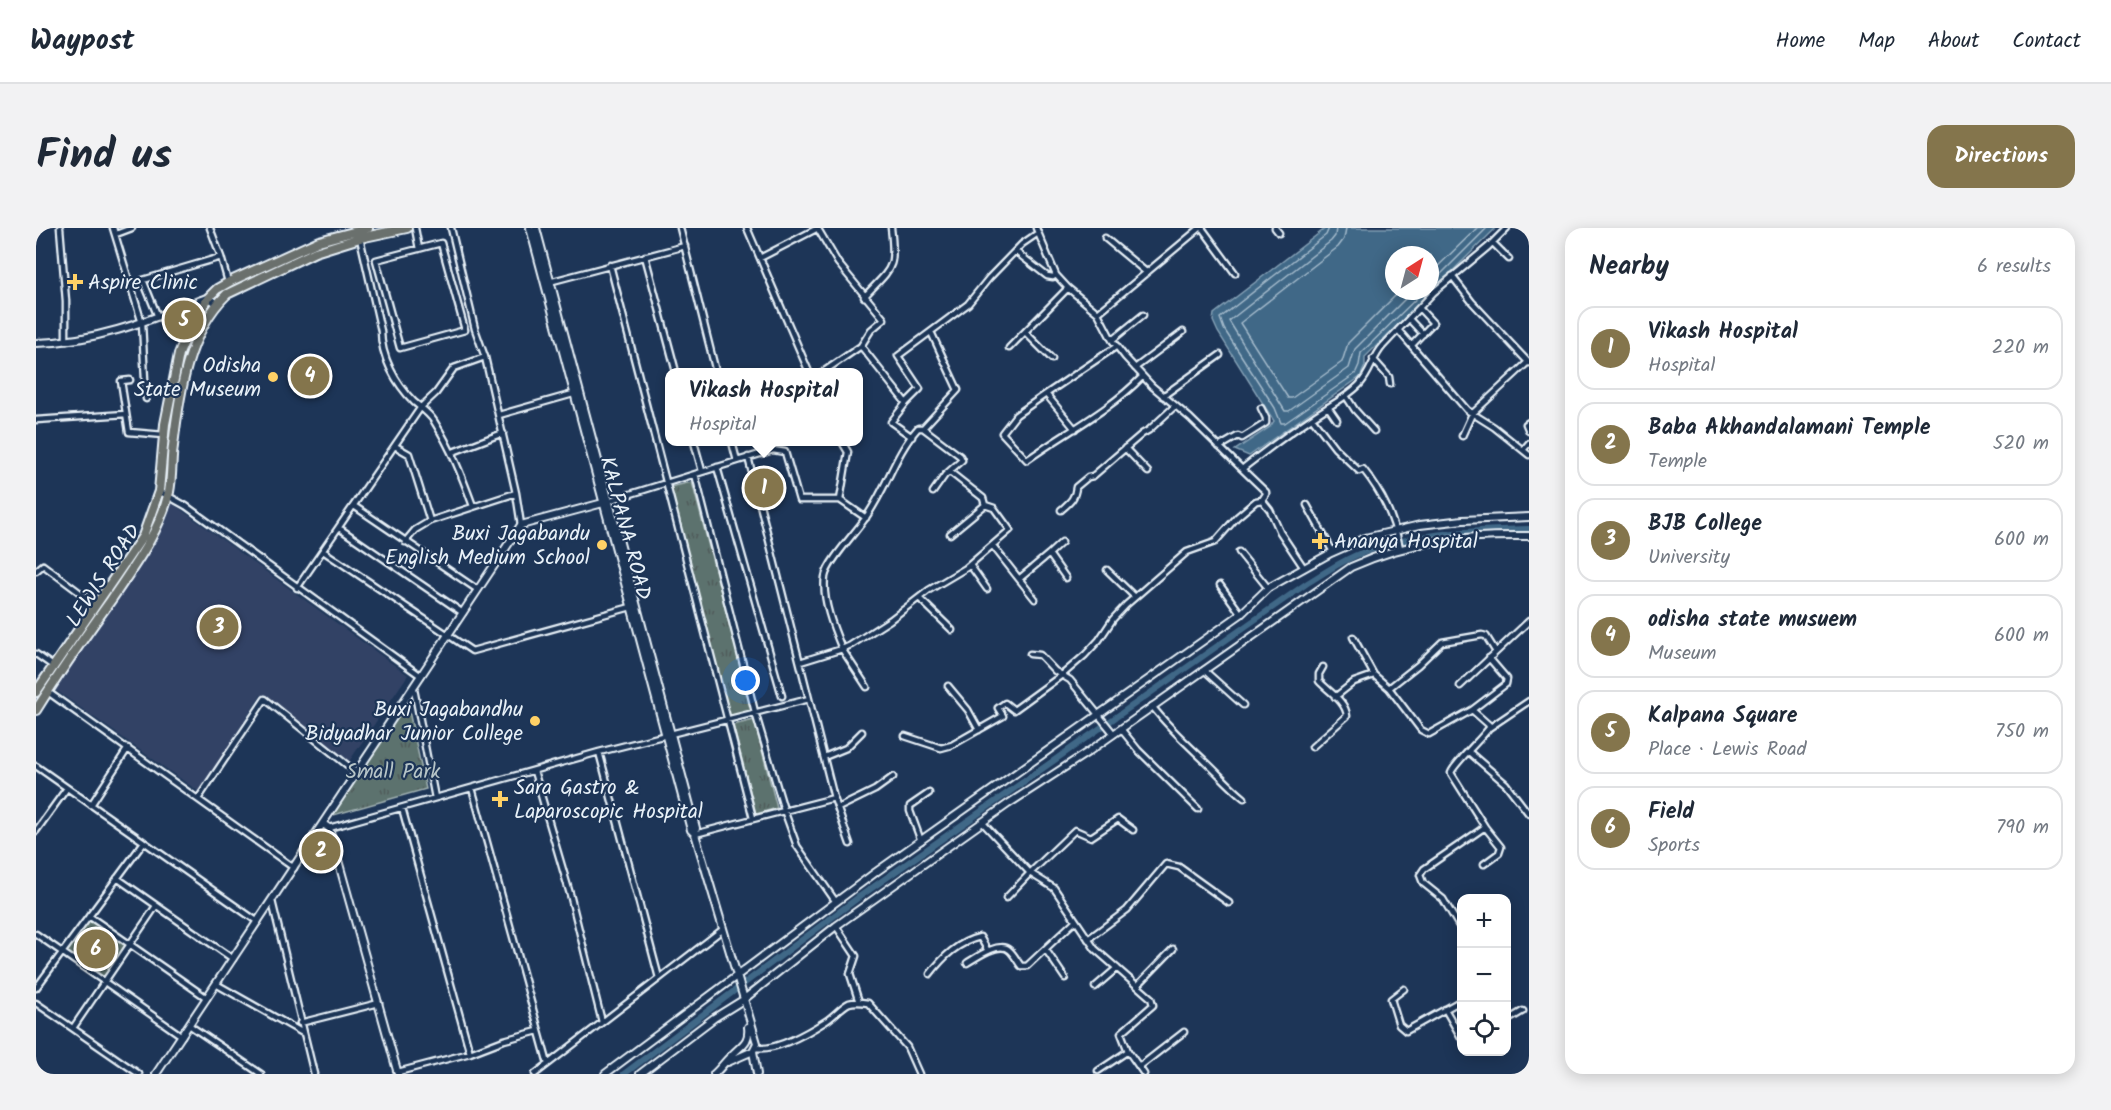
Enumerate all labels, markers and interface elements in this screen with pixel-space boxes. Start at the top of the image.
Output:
text: Waypost [30,19,134,64]
text: Home [1776,25,1825,58]
text: Map [1858,25,1895,58]
text: About [1928,25,1979,58]
text: Contact [2012,25,2081,58]
text: Find us [36,123,172,190]
button: Directions [1927,125,2075,188]
north arrow [1385,246,1439,300]
text: Nearby [1589,246,1669,288]
text: 6 results [1977,251,2051,283]
place label: Aspire Clinic [88,267,198,300]
marker: Aspire Clinic [66,273,84,291]
pin: 5 [164,298,204,343]
text: Vikash Hospital [1648,315,1798,350]
text: 1 [1607,332,1614,364]
text: 220 m [1992,332,2049,364]
place label: Odisha State Museum [134,350,261,407]
text: Hospital [1648,350,1715,382]
pin: 4 [290,354,330,398]
popup [665,368,863,446]
marker: Odisha State Museum [266,370,280,384]
text: Vikash Hospital [689,374,839,409]
text: Hospital [689,409,756,441]
text: Baba Akhandalamani Temple [1648,411,1931,446]
text: 2 [1605,428,1616,460]
text: 520 m [1993,428,2049,460]
text: Temple [1648,446,1707,478]
street label: KALPANA ROAD [590,453,660,604]
pin: 1 [744,466,784,510]
text: BJB College [1648,507,1762,542]
street label: LEWIS ROAD [58,517,150,634]
place label: Buxi Jagabandu English Medium School [385,518,590,575]
text: 3 [1605,524,1616,556]
text: 600 m [1994,524,2049,556]
place label: Ananya Hospital [1334,526,1478,559]
marker: Ananya Hospital [1311,532,1329,550]
marker: Buxi Jagabandu English Medium School [595,538,609,552]
text: University [1648,542,1730,574]
text: odisha state musuem [1648,603,1857,638]
pin: 3 [200,604,238,650]
text: 4 [1605,620,1616,652]
text: 600 m [1994,620,2049,652]
text: Museum [1648,638,1716,670]
your location [731,666,760,695]
place label: Buxi Jagabandhu Bidyadhar Junior College [305,694,524,751]
text: Kalpana Square [1648,699,1797,734]
marker: Buxi Jagabandhu Bidyadhar Junior College [528,714,542,728]
text: 5 [1605,716,1616,748]
text: 750 m [1995,716,2049,748]
text: Place · Lewis Road [1648,734,1807,766]
park label: Small Park [346,756,440,789]
place label: Sara Gastro & Laparoscopic Hospital [514,772,703,829]
marker: Sara Gastro & Laparoscopic Hospital [491,790,509,808]
text: Field [1648,795,1694,830]
text: 6 [1605,812,1616,844]
text: 790 m [1996,812,2049,844]
pin: 2 [302,828,340,874]
text: Sports [1648,830,1700,862]
map controls [1457,894,1511,1056]
button: + [1457,894,1511,948]
pin: 6 [76,926,116,972]
button: − [1457,948,1511,1002]
button: locate [1457,1002,1511,1056]

